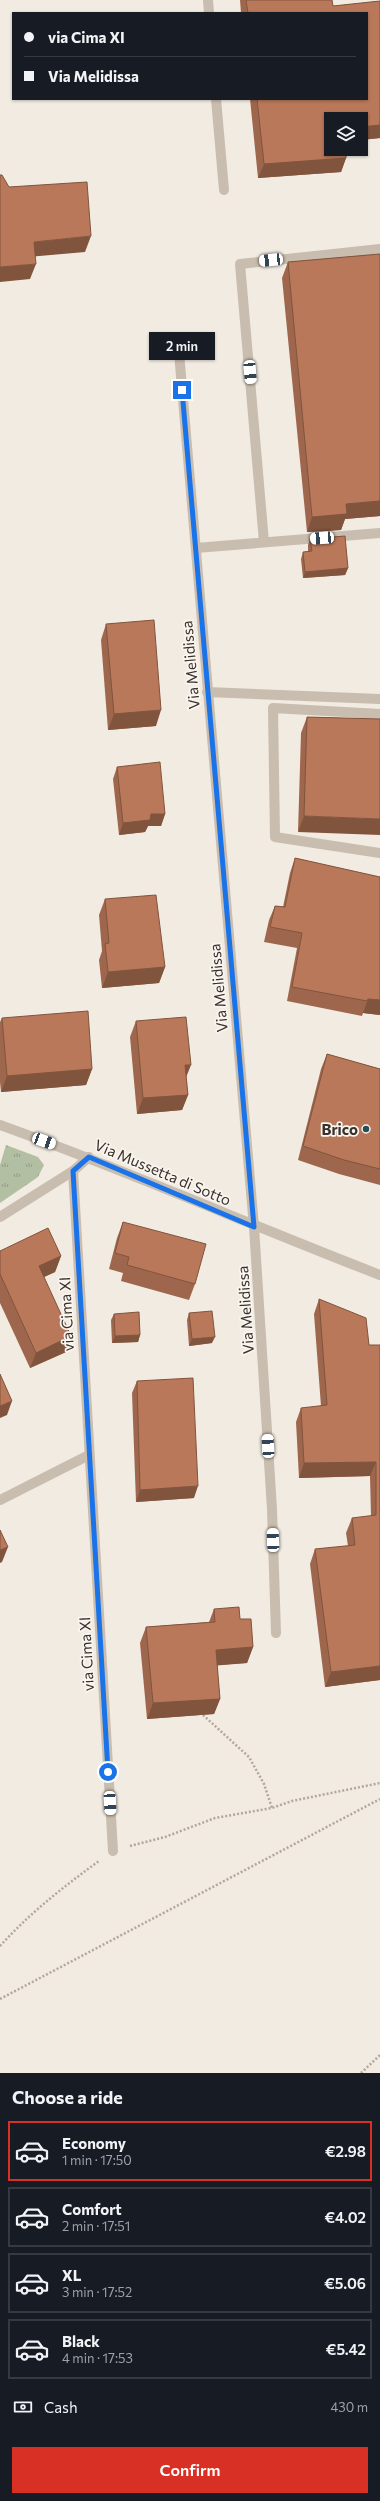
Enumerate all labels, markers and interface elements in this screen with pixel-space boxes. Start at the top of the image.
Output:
text: via Cima XI [48,28,125,46]
text: Via Melidissa [48,67,139,85]
map controls [324,112,368,156]
button: layers [324,112,368,156]
car [258,253,284,267]
callout: 2 min [149,332,215,360]
text: 2 min [166,338,198,354]
car [243,360,257,384]
route end [173,381,191,399]
car [310,531,334,545]
street label: Via Melidissa [177,620,203,710]
street label: Via Melidissa [205,943,231,1033]
place label: Brico [321,1120,358,1138]
marker: Brico [361,1124,371,1134]
car [31,1131,57,1151]
street label: Via Mussetta di Sotto [92,1135,234,1209]
street label: Via Melidissa [233,1265,257,1355]
street label: via Cima XI [55,1276,77,1352]
car [261,1434,275,1458]
car [267,1528,279,1552]
street label: via Cima XI [75,1616,97,1692]
route start [99,1763,117,1781]
car [103,1791,117,1815]
text: Choose a ride [12,2086,123,2108]
icon: car [14,2133,50,2169]
text: Economy [62,2134,126,2152]
text: €2.98 [325,2142,366,2160]
text: 1 min · 17:50 [62,2152,132,2168]
icon: car [14,2199,50,2235]
text: Comfort [62,2200,122,2218]
text: €4.02 [324,2208,366,2226]
text: 2 min · 17:51 [62,2218,130,2234]
icon: car [14,2265,50,2301]
text: XL [62,2266,81,2284]
text: €5.06 [324,2274,366,2292]
text: 3 min · 17:52 [62,2284,132,2300]
icon: car [14,2331,50,2367]
text: Black [62,2332,100,2350]
text: €5.42 [326,2340,366,2358]
text: 4 min · 17:53 [62,2350,133,2366]
icon: cash [12,2396,34,2418]
text: Cash [44,2398,78,2416]
text: 430 m [330,2399,368,2415]
button: Confirm [12,2447,368,2493]

